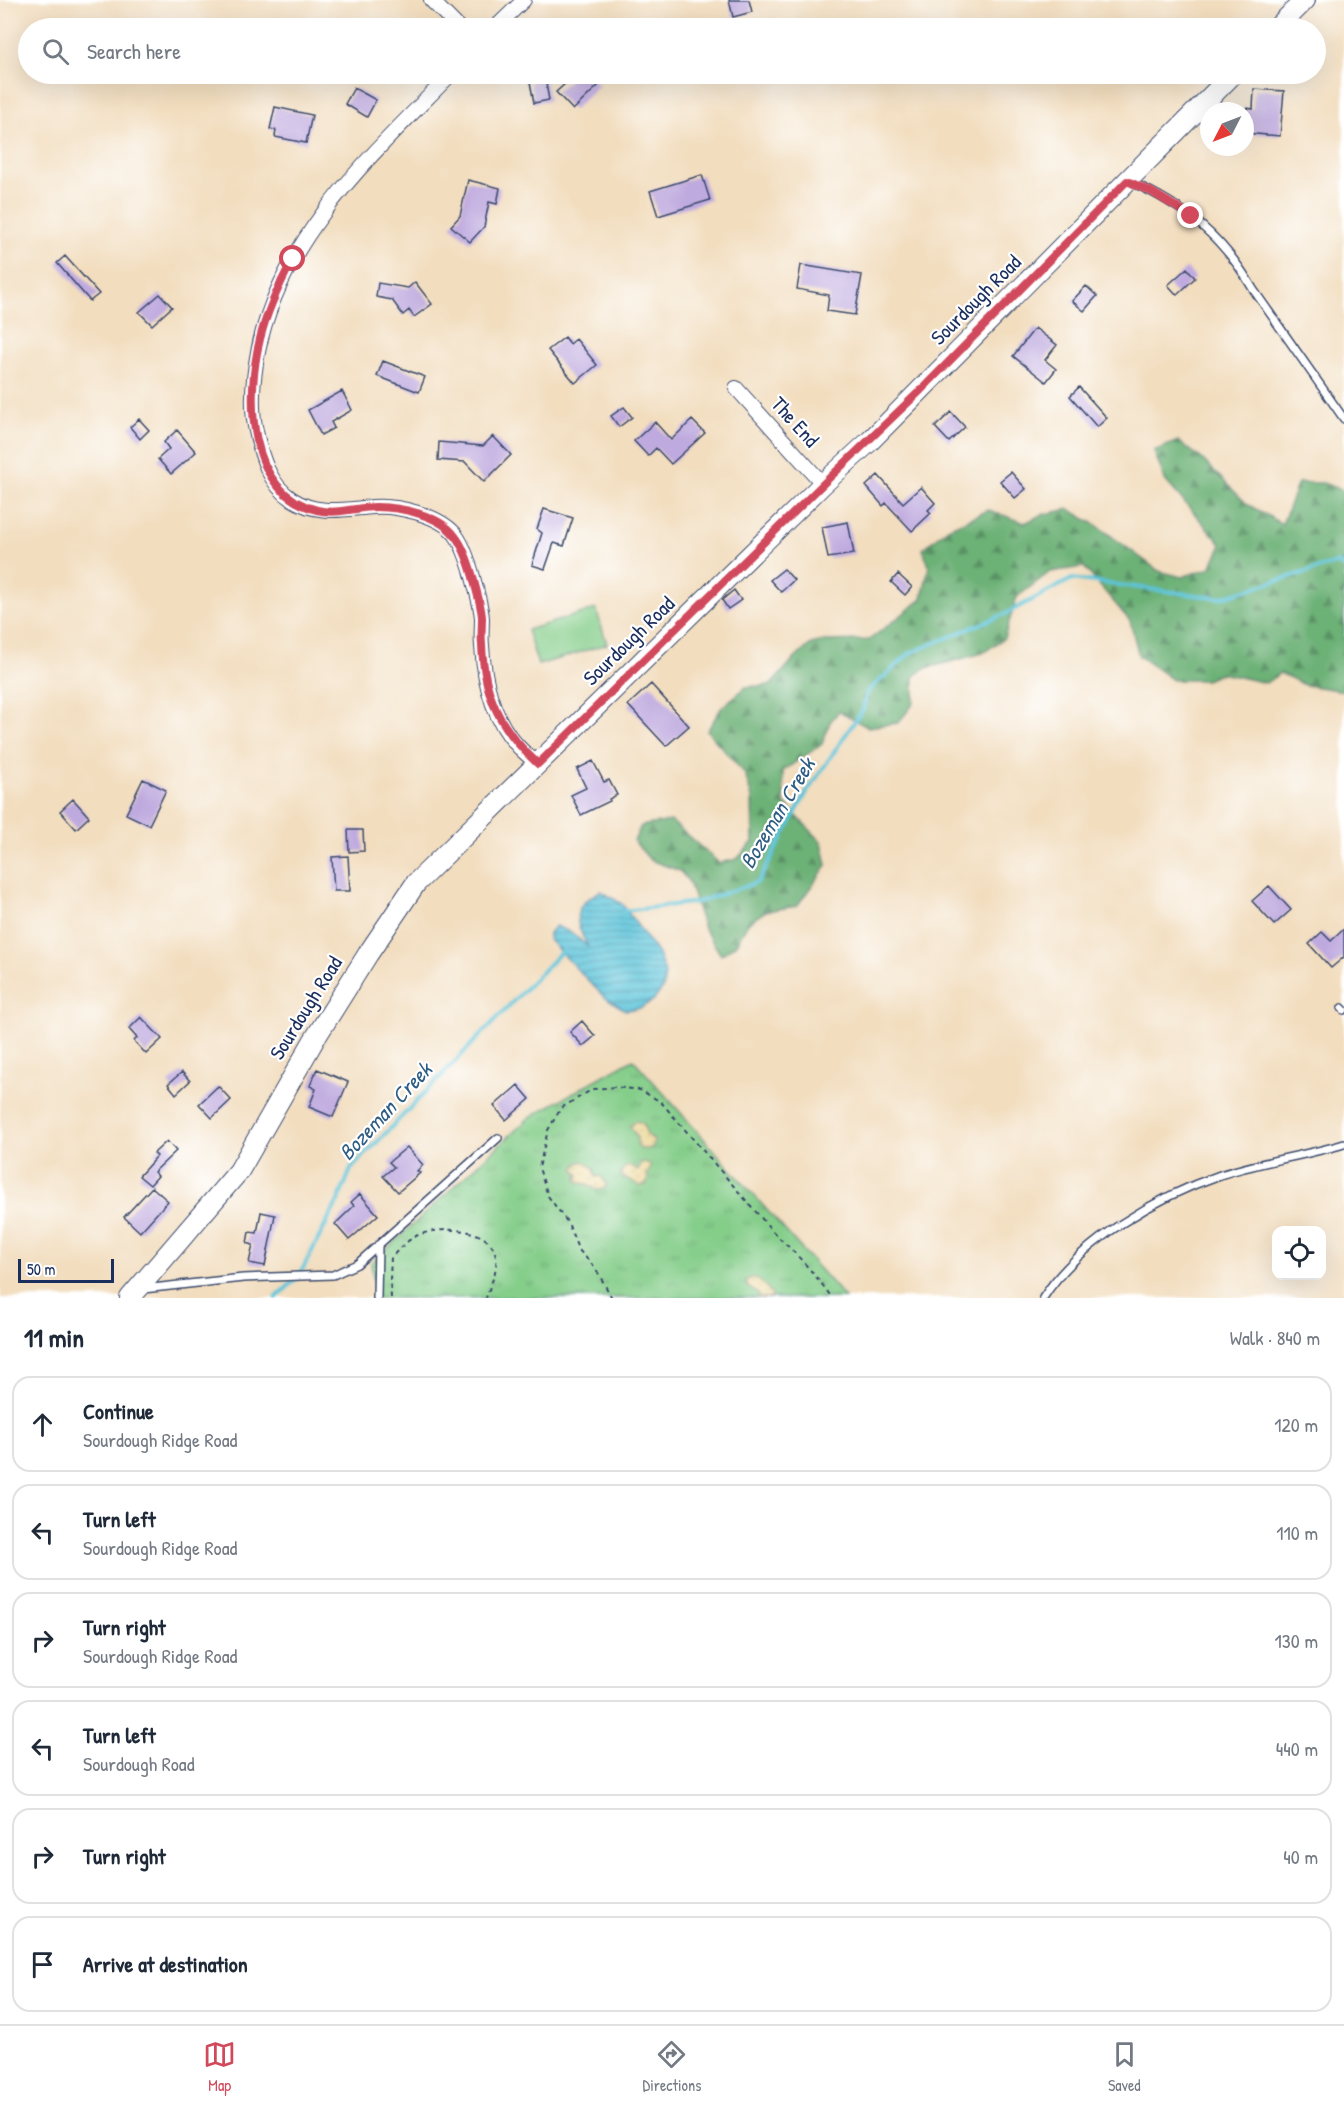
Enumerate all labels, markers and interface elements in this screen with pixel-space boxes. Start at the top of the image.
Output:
search box [18,18,1326,84]
icon: search [39,35,72,68]
text: Search here [87,36,181,66]
north arrow [1200,102,1254,156]
route end [1177,202,1203,228]
route start [279,245,305,271]
street label: Sourdough Road [924,248,1027,351]
street label: The End [765,390,826,453]
street label: Sourdough Road [576,590,681,692]
water label: Bozeman Creek [732,751,823,874]
street label: Sourdough Road [262,950,349,1065]
water label: Bozeman Creek [332,1054,440,1167]
map controls [1272,1226,1326,1280]
button: locate [1272,1226,1326,1280]
scale bar [18,1256,114,1284]
text: 50 m [27,1258,56,1280]
text: 11 min [24,1320,84,1355]
text: Walk · 840 m [1230,1324,1320,1351]
text: Continue [83,1396,154,1426]
icon: ahead [26,1408,59,1441]
text: 120 m [1274,1411,1318,1438]
text: Sourdough Ridge Road [83,1426,237,1453]
text: Turn left [83,1504,156,1534]
icon: left [26,1516,59,1549]
text: 110 m [1276,1519,1318,1546]
text: Sourdough Ridge Road [83,1534,237,1561]
text: Turn right [83,1612,166,1642]
icon: right [26,1624,59,1657]
text: 130 m [1275,1627,1318,1654]
text: Sourdough Ridge Road [83,1642,237,1669]
text: Turn left [83,1720,156,1750]
icon: left [26,1732,59,1765]
text: 440 m [1276,1735,1318,1762]
text: Sourdough Road [83,1750,194,1777]
icon: right [26,1840,59,1873]
text: Turn right [83,1841,166,1871]
text: 40 m [1283,1843,1318,1870]
icon: arrive [26,1948,59,1981]
text: Arrive at destination [83,1949,248,1979]
tab: Map [203,2038,236,2096]
tab: Directions [643,2038,701,2096]
tab: Saved [1108,2038,1141,2096]

